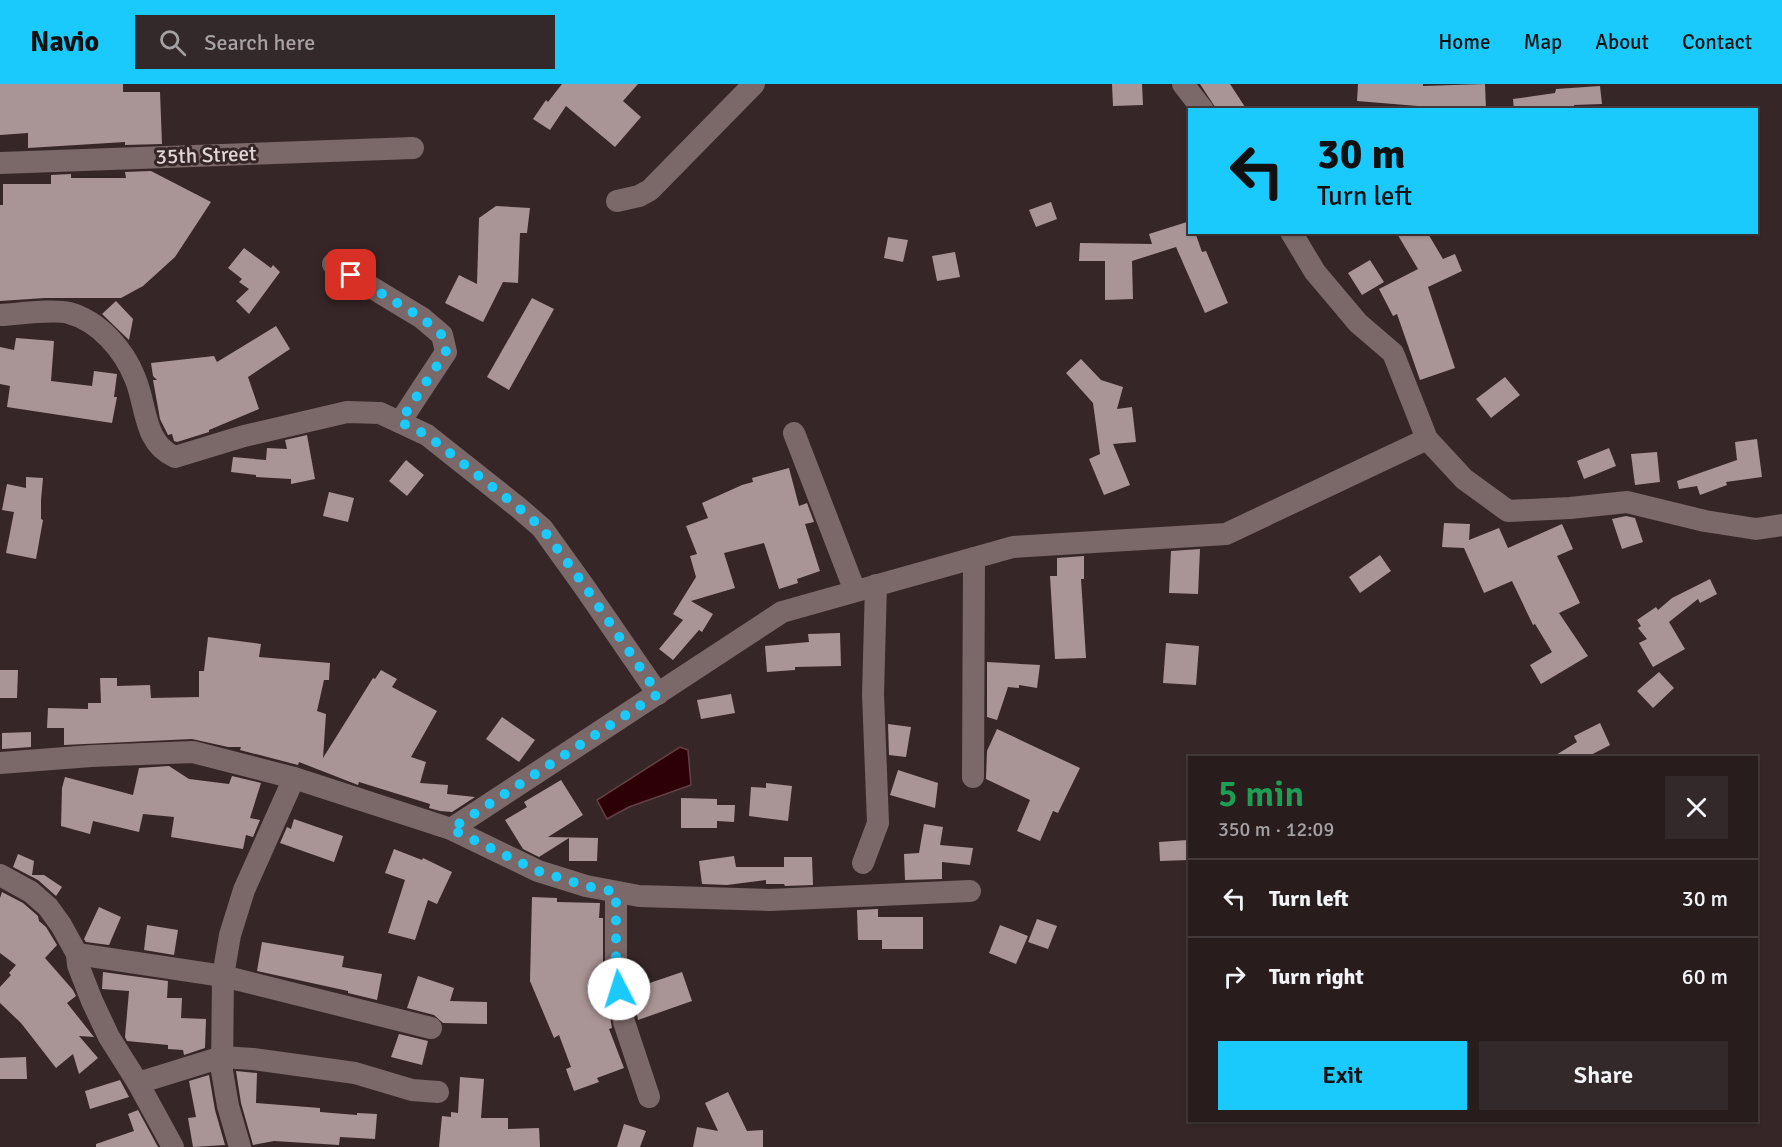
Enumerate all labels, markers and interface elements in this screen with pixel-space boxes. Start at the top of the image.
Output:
search box [135,15,555,69]
text: Navio [30,25,99,59]
icon: search [156,26,189,59]
text: Search here [204,29,315,56]
text: Home [1438,29,1491,55]
text: Map [1524,29,1562,55]
text: About [1595,29,1649,55]
text: Contact [1682,29,1752,55]
text: 30 m [1317,129,1406,180]
icon: left [1218,132,1296,210]
street label: 35th Street [155,140,257,170]
text: Turn left [1317,180,1412,213]
pin [325,249,376,300]
icon: arrive [334,258,367,291]
text: 5 min [1218,772,1304,817]
button: close [1665,776,1728,839]
text: 350 m · 12:09 [1218,817,1334,842]
icon: left [1218,882,1251,915]
text: Turn left [1269,885,1349,912]
text: 30 m [1682,885,1728,912]
position arrow [587,957,651,1021]
icon: right [1218,960,1251,993]
text: Turn right [1269,963,1364,990]
text: 60 m [1682,963,1728,990]
button: Exit [1218,1041,1467,1110]
button: Share [1479,1041,1728,1110]

